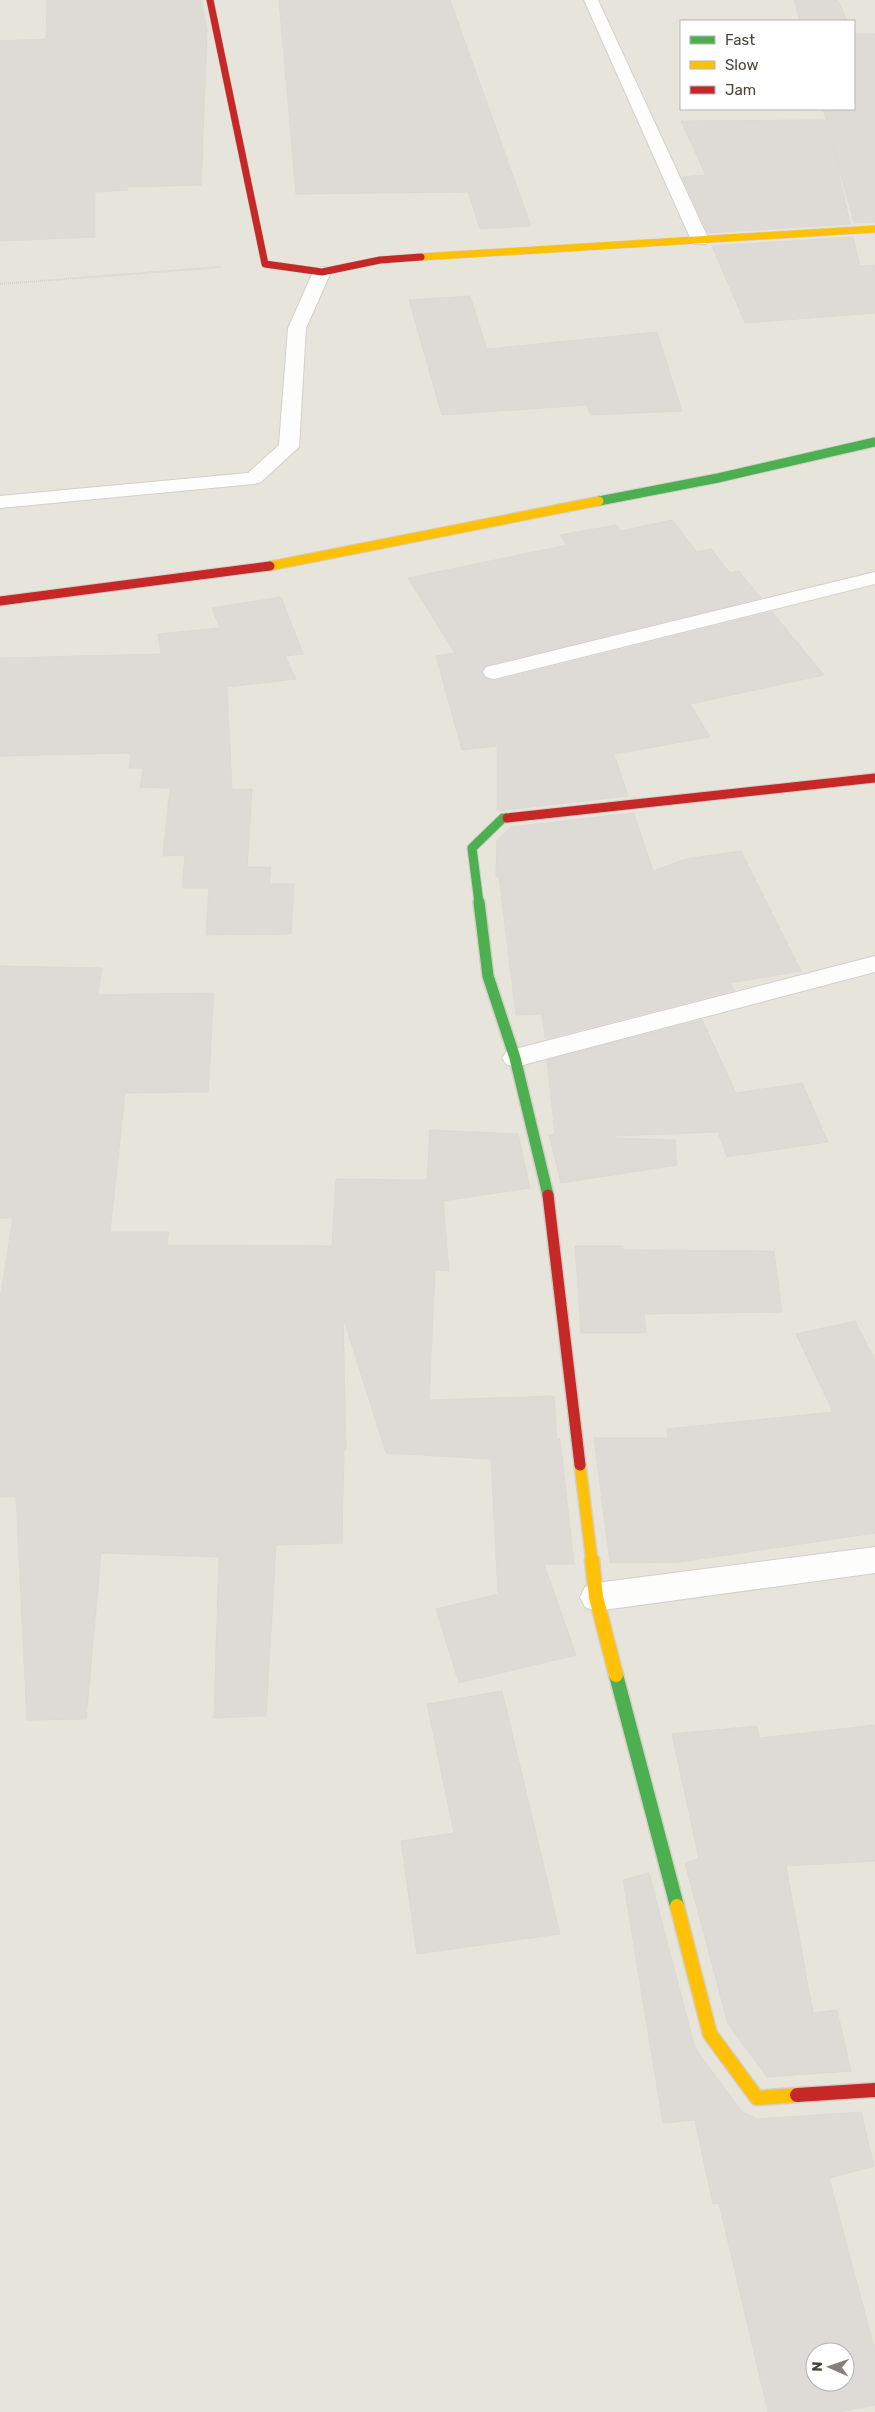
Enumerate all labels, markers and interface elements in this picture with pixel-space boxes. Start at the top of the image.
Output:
legend [680,20,855,110]
text: Fast [725,31,755,49]
text: Slow [725,56,758,74]
text: Jam [725,81,756,99]
north arrow [805,2342,855,2392]
text: N [809,2361,826,2372]

